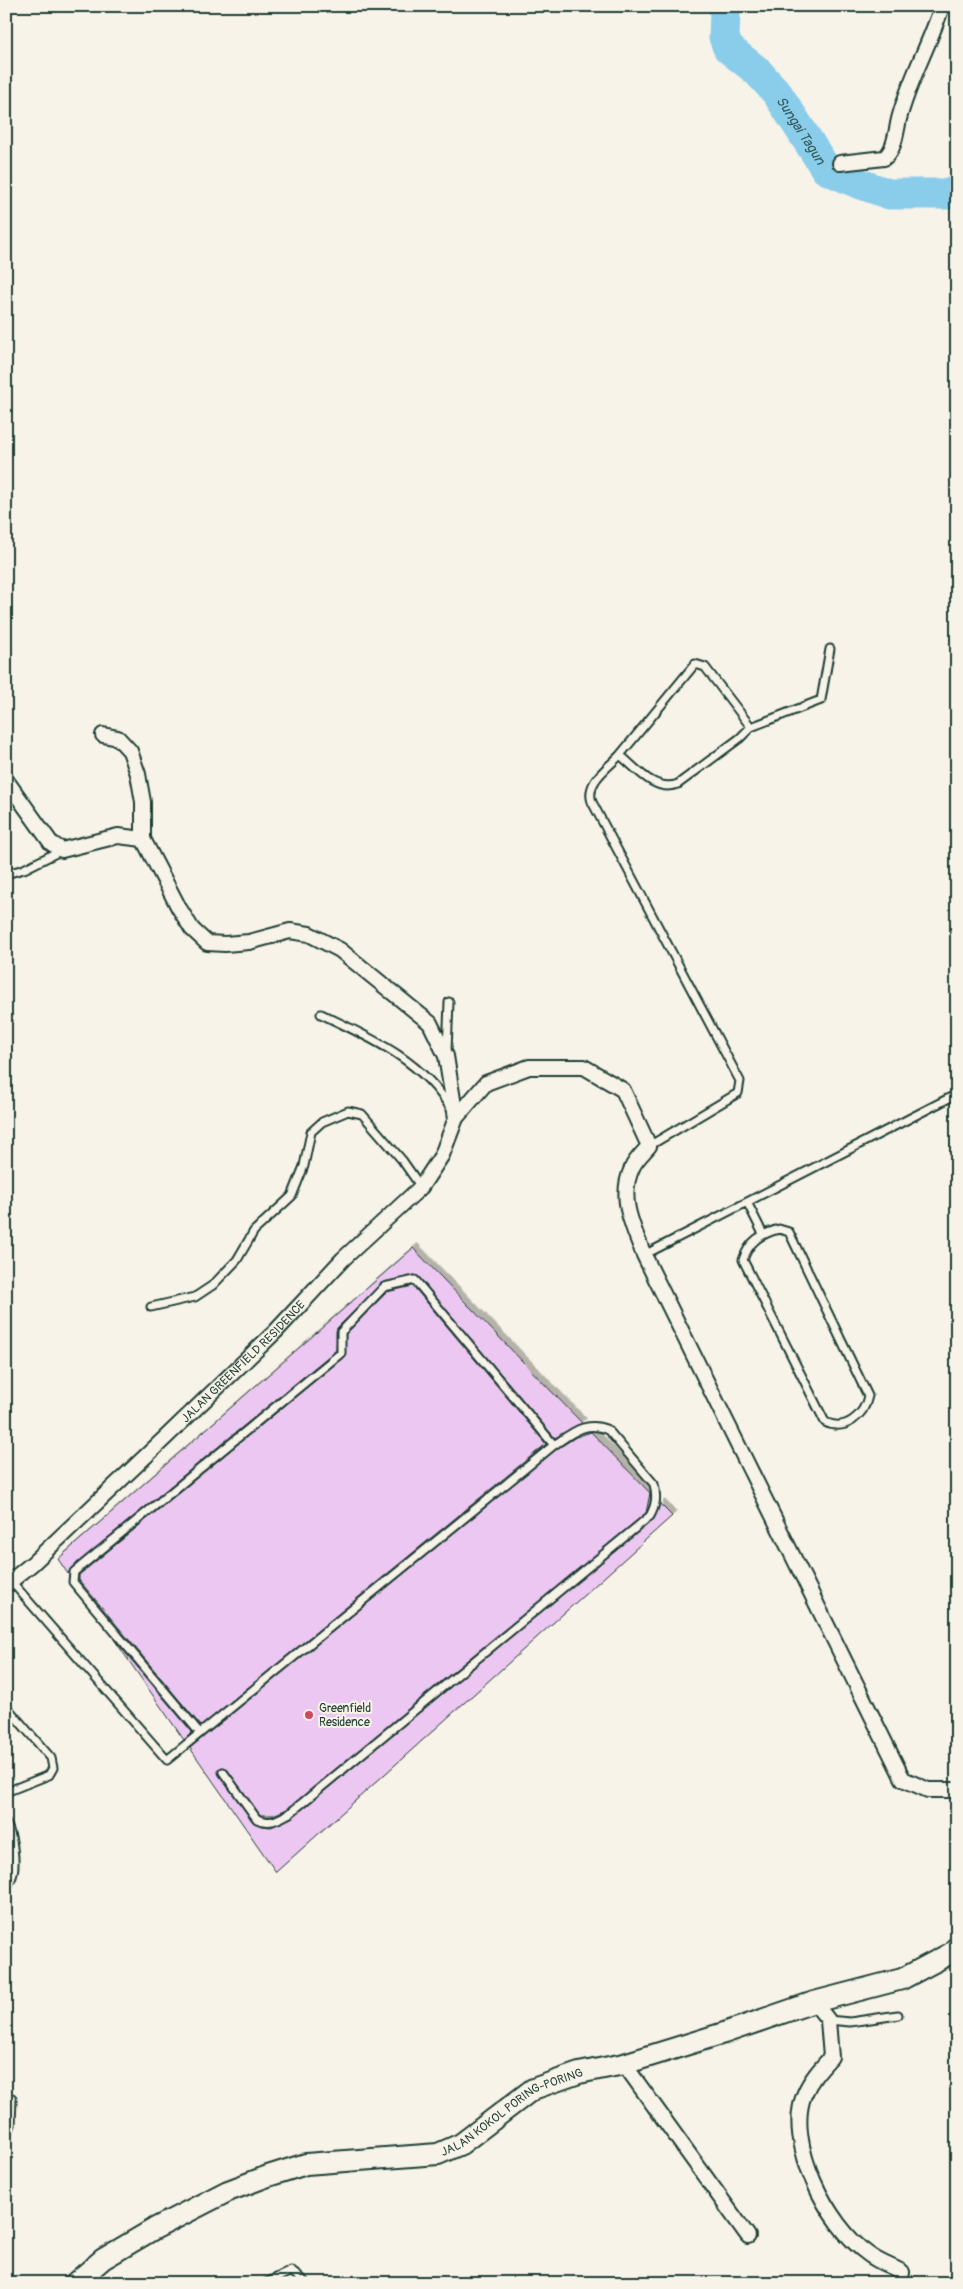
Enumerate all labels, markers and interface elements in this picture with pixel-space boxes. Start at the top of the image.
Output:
water label: Sungai Tagun [772,93,829,169]
street label: JALAN GREENFIELD RESIDENCE [178,1298,309,1426]
place label: Greenfield Residence [319,1701,371,1730]
marker: Greenfield Residence [303,1709,315,1721]
street label: JALAN KOKOL PORING-PORING [439,2065,585,2160]

